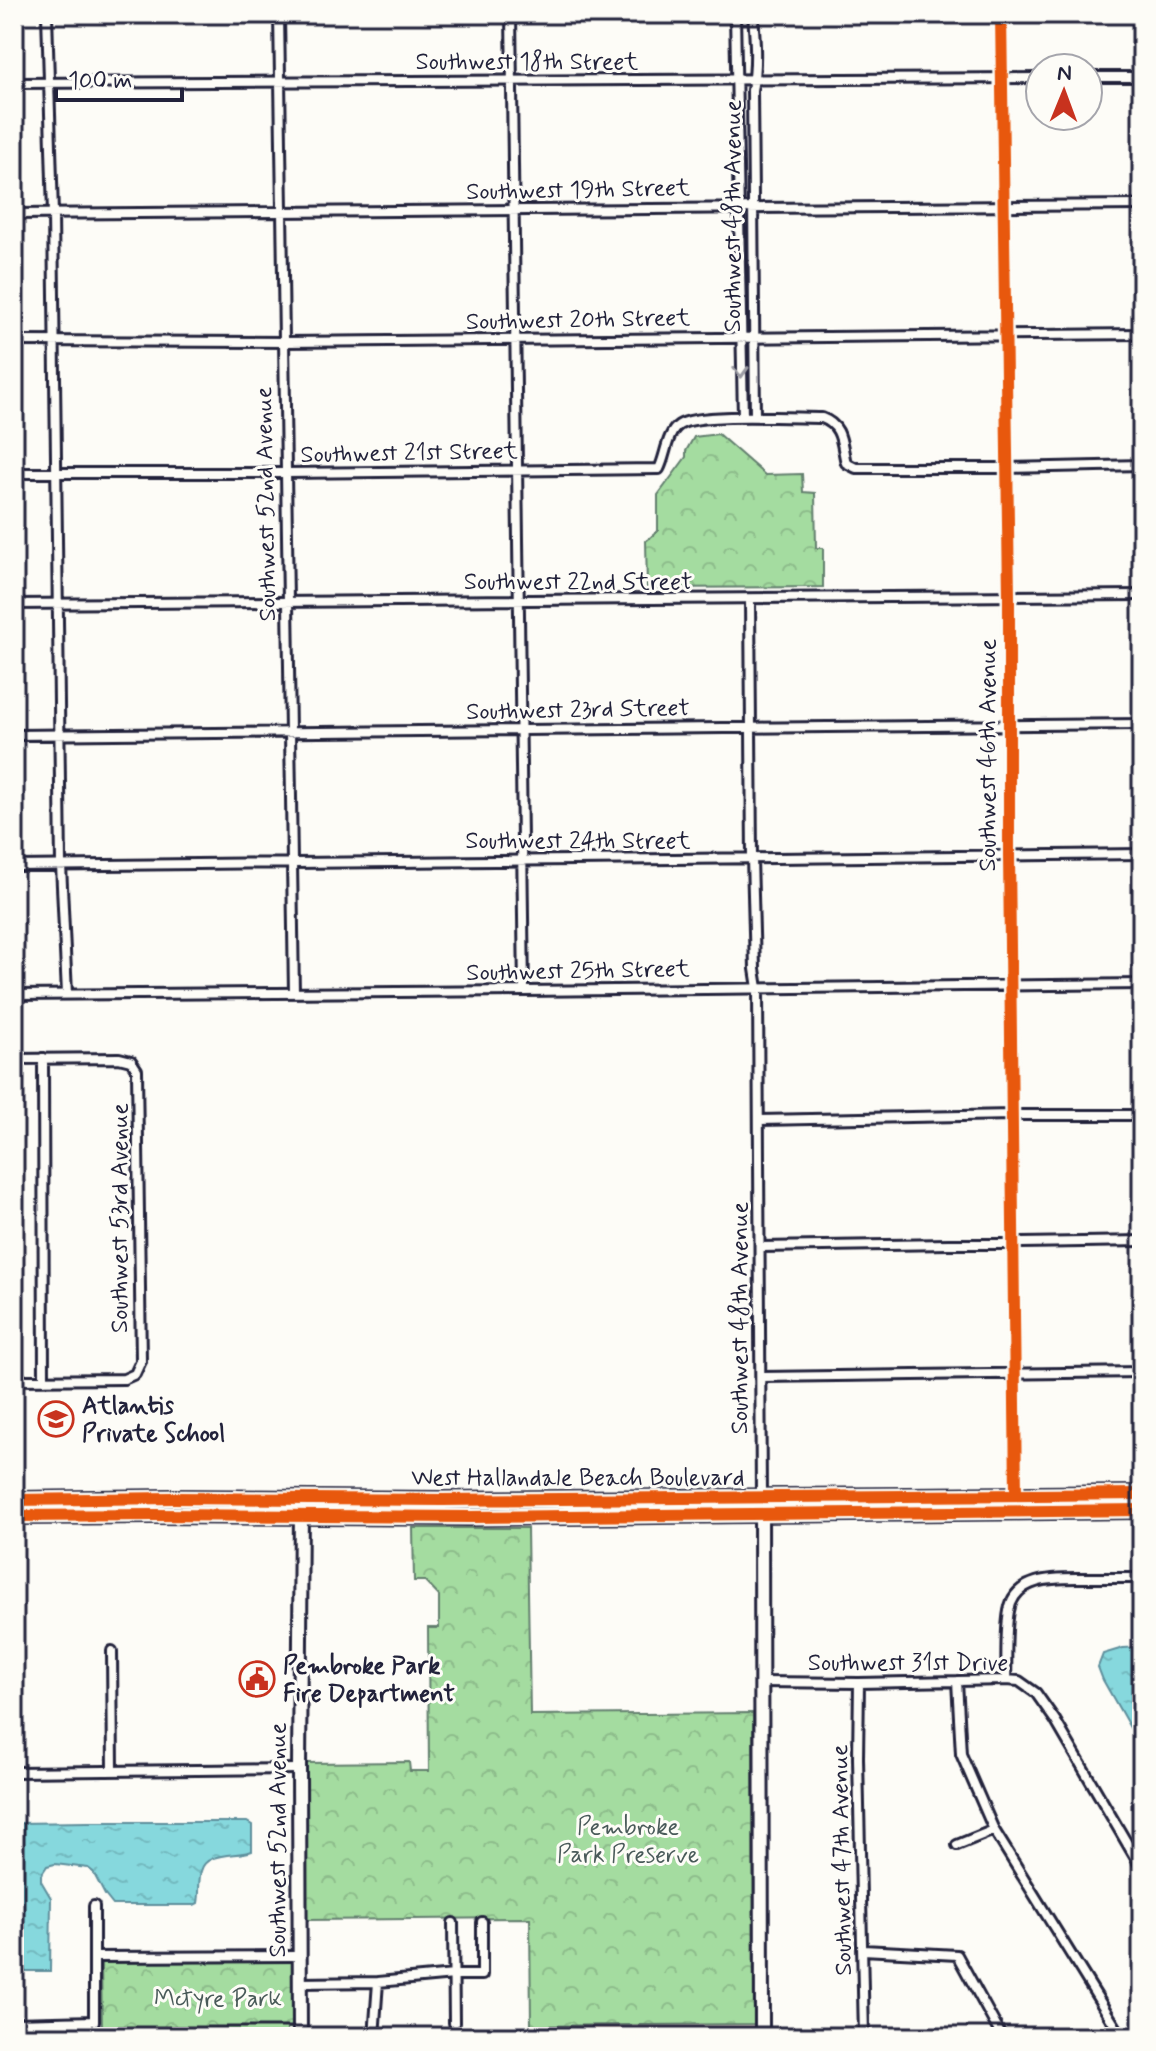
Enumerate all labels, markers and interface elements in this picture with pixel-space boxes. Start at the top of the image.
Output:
street label: Southwest 18th Street [416,47,638,78]
scale bar [56,52,182,102]
north arrow [1024,52,1104,132]
text: N [1057,60,1072,88]
text: 100 m [68,66,132,97]
street label: Southwest 48th Avenue [718,99,749,332]
street label: Southwest 19th Street [466,173,690,208]
street label: Southwest 20th Street [466,303,691,338]
one-way arrow [733,366,750,379]
street label: Southwest 52nd Avenue [249,386,284,622]
street label: Southwest 21st Street [300,436,518,471]
street label: Southwest 22nd Street [464,567,692,598]
street label: Southwest 46th Avenue [973,638,1004,871]
street label: Southwest 23rd Street [466,693,690,728]
street label: Southwest 24th Street [465,826,691,857]
street label: Southwest 25th Street [466,954,690,989]
street label: Southwest 53rd Avenue [105,1103,136,1333]
street label: Southwest 48th Avenue [725,1201,756,1434]
place label: Atlantis Private School [82,1391,225,1450]
school or university icon: Atlantis Private School [37,1400,75,1438]
street label: West Hallandale Beach Boulevard [411,1463,745,1494]
street label: Southwest 31st Drive [808,1648,1008,1679]
place label: Pembroke Park Fire Department [283,1651,455,1710]
public building icon: Pembroke Park Fire Department [238,1660,276,1698]
street label: Southwest 52nd Avenue [263,1722,294,1958]
street label: Southwest 47th Avenue [825,1744,860,1976]
park label: Pembroke Park Preserve [557,1812,699,1871]
park label: Mctyre Park [154,1984,282,2015]

